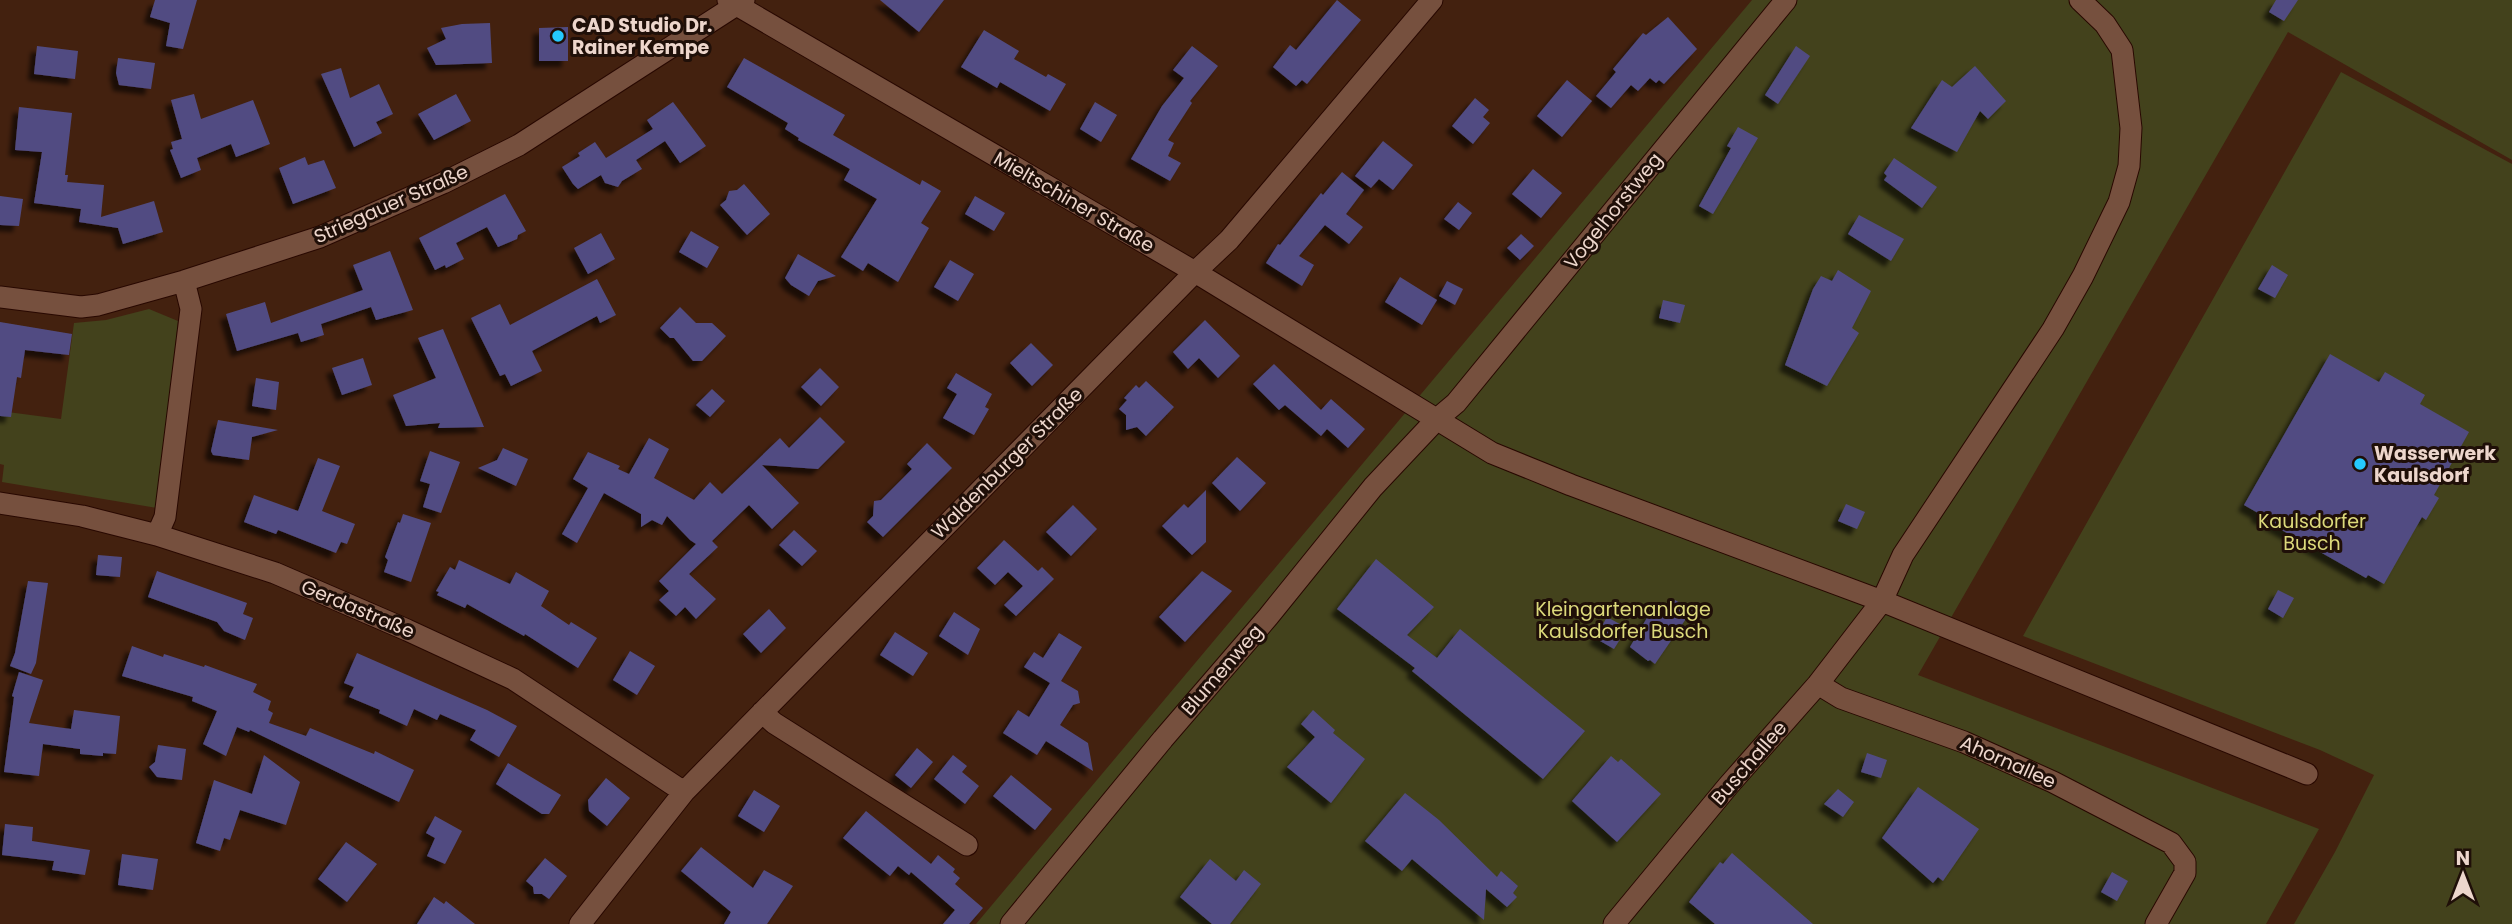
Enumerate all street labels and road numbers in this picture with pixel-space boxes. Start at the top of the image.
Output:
street label: Mieltschiner Straße [989,145,1159,259]
street label: Vogelhorstweg [1558,147,1668,275]
street label: Striegauer Straße [310,158,472,250]
street label: Waldenburger Straße [925,381,1089,545]
street label: Gerdastraße [297,573,419,645]
street label: Blumenweg [1175,619,1269,721]
street label: Buschallee [1705,715,1793,811]
street label: Ahornallee [1956,729,2060,795]

